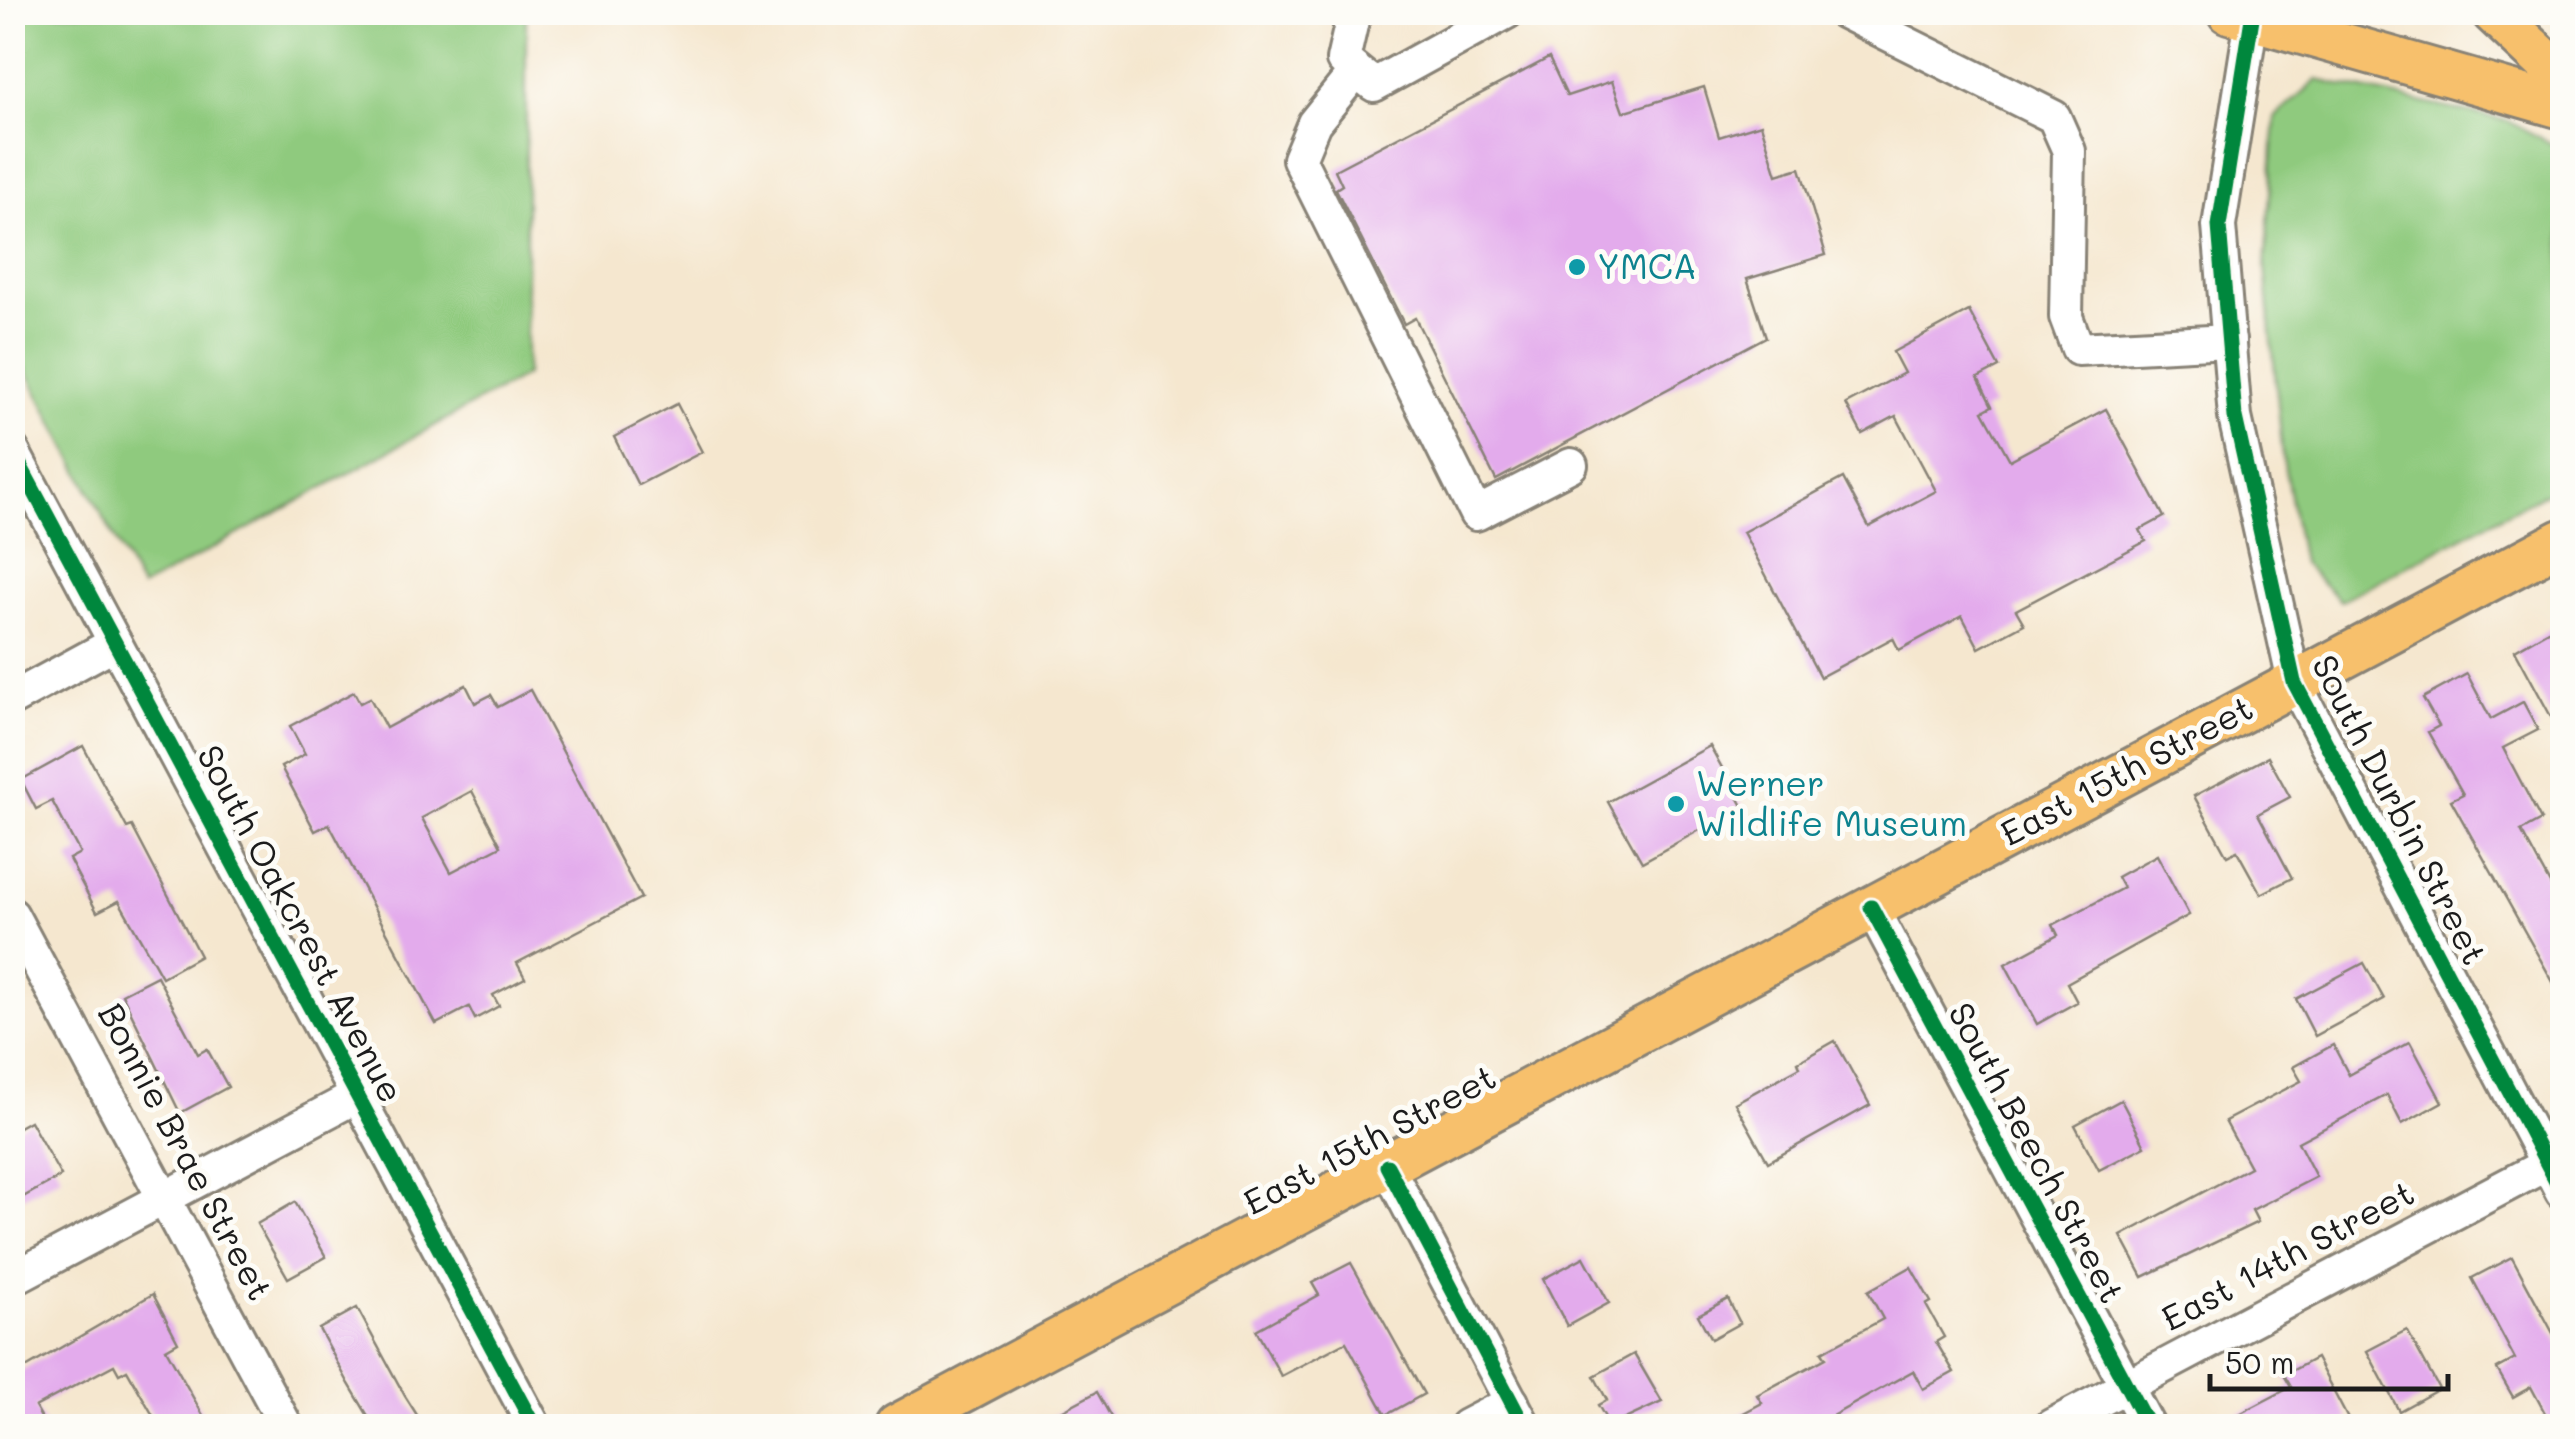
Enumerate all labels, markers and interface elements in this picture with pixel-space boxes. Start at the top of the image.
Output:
place label: YMCA [1597,242,1697,288]
marker: YMCA [1566,256,1588,278]
street label: South Durbin Street [2303,646,2499,972]
street label: East 15th Street [1992,683,2260,855]
street label: South Oakcrest Avenue [188,736,416,1110]
place label: Werner Wildlife Museum [1696,759,1967,845]
marker: Werner Wildlife Museum [1665,793,1687,815]
street label: Bonnie Brae Street [89,994,285,1308]
street label: South Beech Street [1939,994,2136,1310]
street label: East 15th Street [1235,1052,1503,1224]
street label: East 14th Street [2153,1168,2421,1340]
scale bar [2210,1329,2448,1391]
text: 50 m [2225,1342,2295,1382]

